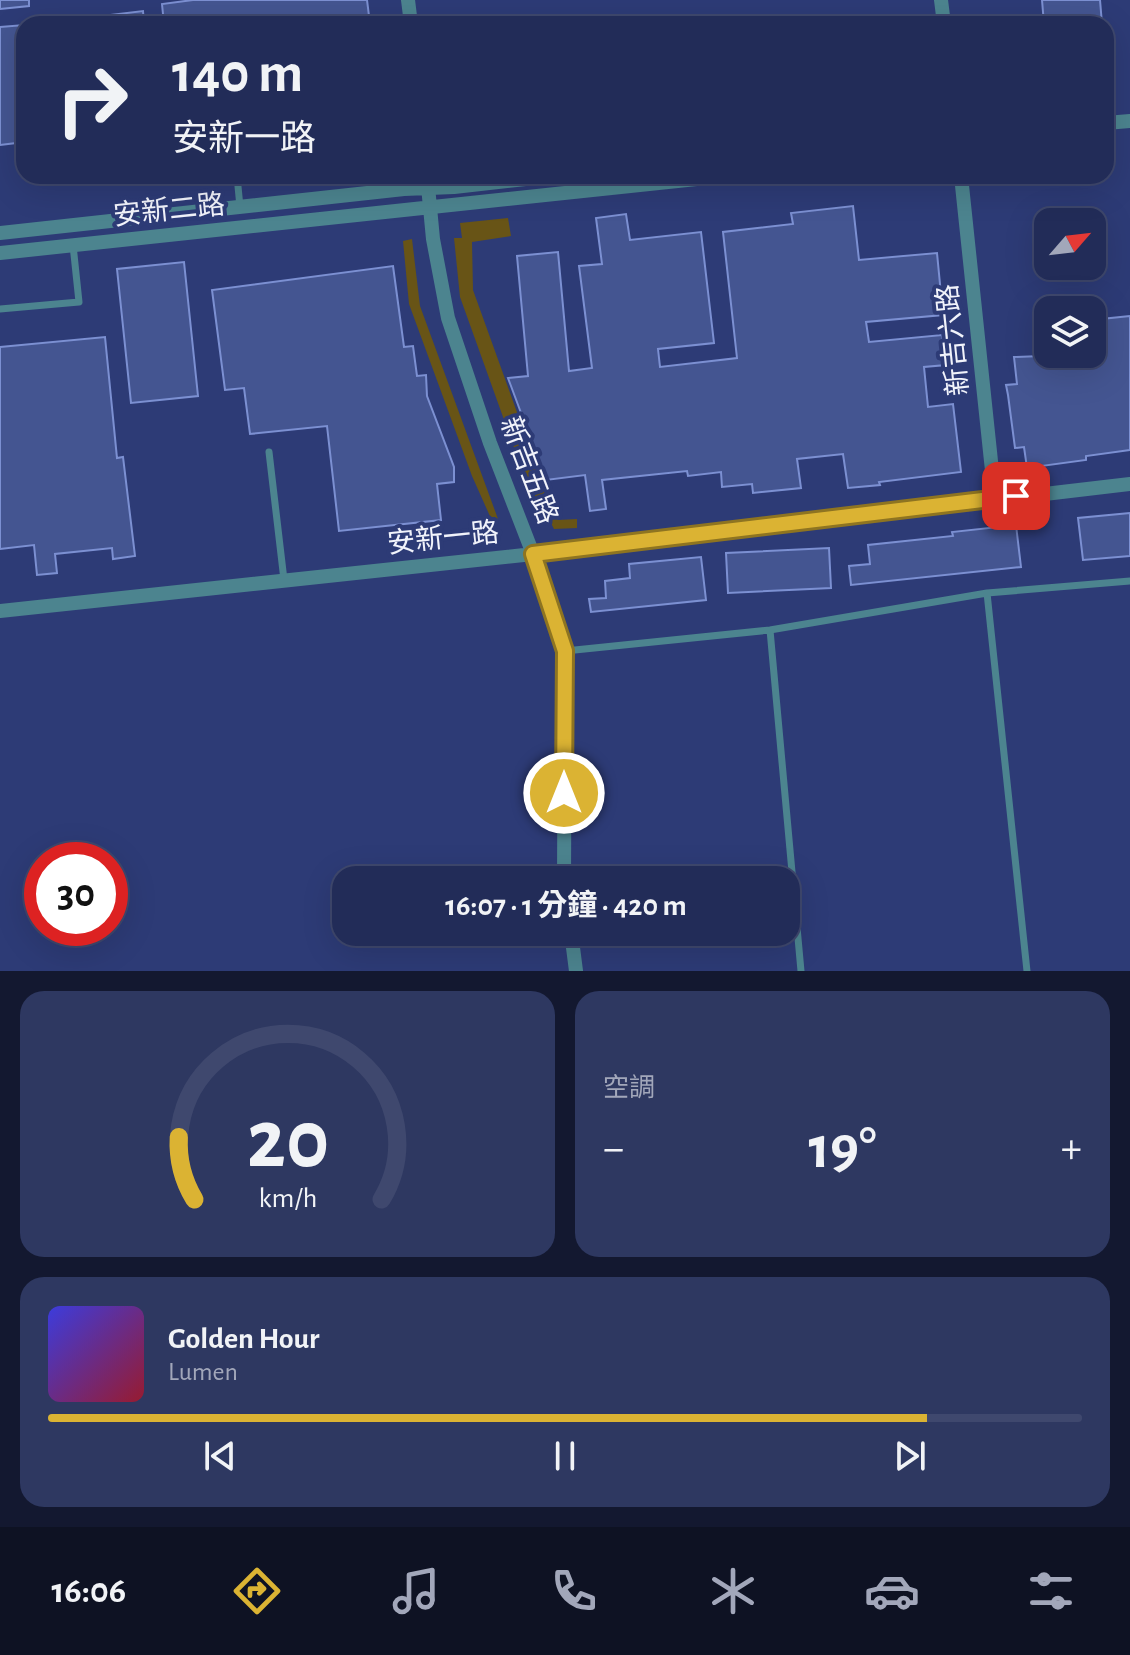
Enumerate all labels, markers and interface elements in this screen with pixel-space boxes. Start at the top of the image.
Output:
text: 140 m [172,46,303,102]
icon: right [40,48,144,152]
text: 安新一路 [172,121,316,157]
street label: 安新二路 [112,189,226,231]
north arrow [1034,208,1106,280]
map controls [1034,208,1106,368]
street label: 新吉六路 [932,283,974,397]
button: layers [1034,296,1106,368]
street label: 新吉五路 [495,413,563,528]
pin [982,462,1050,530]
icon: arrive [994,474,1038,518]
street label: 安新一路 [386,517,500,559]
position arrow [522,751,606,835]
speed limit sign: 30 [24,842,128,946]
text: 16:07 · 1 分鐘 · 420 m [445,891,687,921]
text: 空調 [603,1075,655,1101]
text: 20 [246,1099,329,1183]
text: 19° [808,1119,877,1179]
text: − [603,1127,624,1171]
text: + [1061,1127,1082,1171]
text: km/h [258,1184,317,1213]
text: Golden Hour [168,1324,320,1354]
text: Lumen [168,1359,238,1385]
icon: previous [198,1434,242,1478]
icon: pause [543,1434,587,1478]
icon: next [888,1434,932,1478]
icon: directions [229,1563,285,1619]
icon: music [388,1563,444,1619]
icon: phone [546,1563,602,1619]
icon: climate [705,1563,761,1619]
icon: car [864,1563,920,1619]
icon: filters [1023,1563,1079,1619]
text: 16:06 [51,1573,126,1609]

